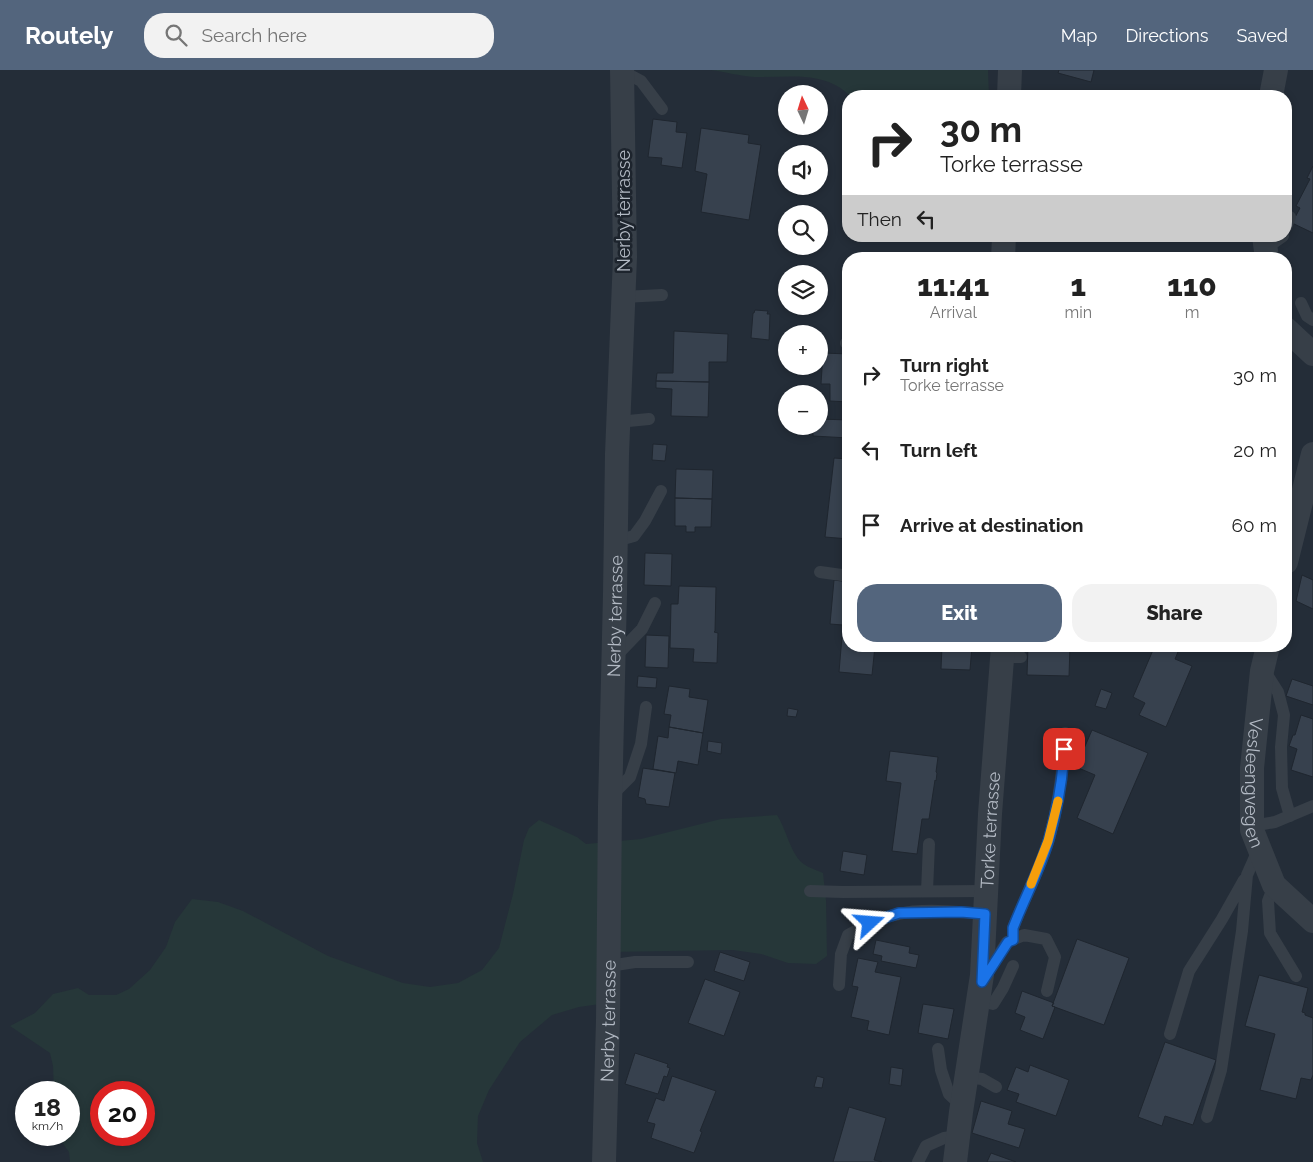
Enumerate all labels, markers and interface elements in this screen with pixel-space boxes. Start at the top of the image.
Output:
search box [144,13,494,58]
text: Routely [25,21,114,50]
icon: search [162,21,190,49]
text: Search here [202,24,307,46]
text: Map [1061,25,1097,46]
text: Directions [1125,25,1209,46]
text: Saved [1237,25,1288,46]
north arrow [778,85,828,135]
map controls [778,85,828,435]
text: 30 m [940,109,1022,150]
icon: right [857,110,922,175]
button: sound [778,145,828,195]
street label: Nerby terrasse [613,150,634,272]
text: Torke terrasse [940,151,1083,177]
button: search [778,205,828,255]
icon: left [912,205,940,233]
text: Then [857,208,902,230]
button: layers [778,265,828,315]
text: 11:41 [917,268,989,303]
text: 1 [1071,268,1086,303]
text: 110 [1167,268,1217,303]
text: Arrival [930,303,977,322]
text: min [1065,303,1092,322]
text: m [1185,303,1199,322]
button: + [778,325,828,375]
text: Turn right [900,354,989,376]
icon: right [857,361,885,389]
text: 30 m [1233,364,1277,386]
text: Torke terrasse [900,376,1004,395]
button: − [778,385,828,435]
icon: left [857,436,885,464]
text: Turn left [900,439,977,461]
text: 20 m [1233,439,1277,461]
icon: arrive [857,511,885,539]
text: Arrive at destination [900,514,1084,536]
text: 60 m [1232,514,1277,536]
street label: Nerby terrasse [603,554,626,677]
button: Exit [857,584,1062,642]
button: Share [1072,584,1277,642]
street label: Vesleengvegen [1241,717,1268,850]
pin [1043,728,1085,770]
icon: arrive [1050,735,1078,763]
street label: Torke terrasse [976,770,1004,889]
position arrow [843,896,895,948]
street label: Nerby terrasse [596,959,619,1082]
speed limit sign: 20 [90,1081,155,1146]
text: 18 [34,1092,61,1122]
text: km/h [32,1119,63,1133]

